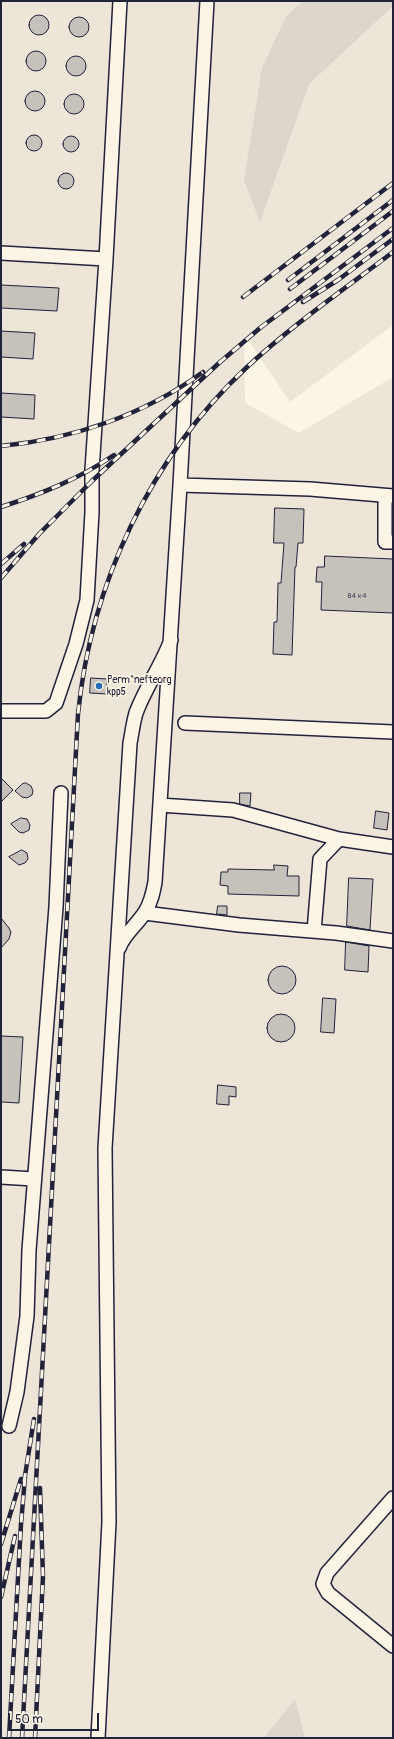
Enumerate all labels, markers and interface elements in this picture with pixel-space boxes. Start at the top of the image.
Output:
house number: 84 к4 [347,591,367,601]
place label: Perm"nefteorg kpp5 [107,674,172,698]
marker: Perm"nefteorg kpp5 [94,681,104,691]
scale bar [10,1705,101,1731]
text: 50 m [15,1712,43,1727]

